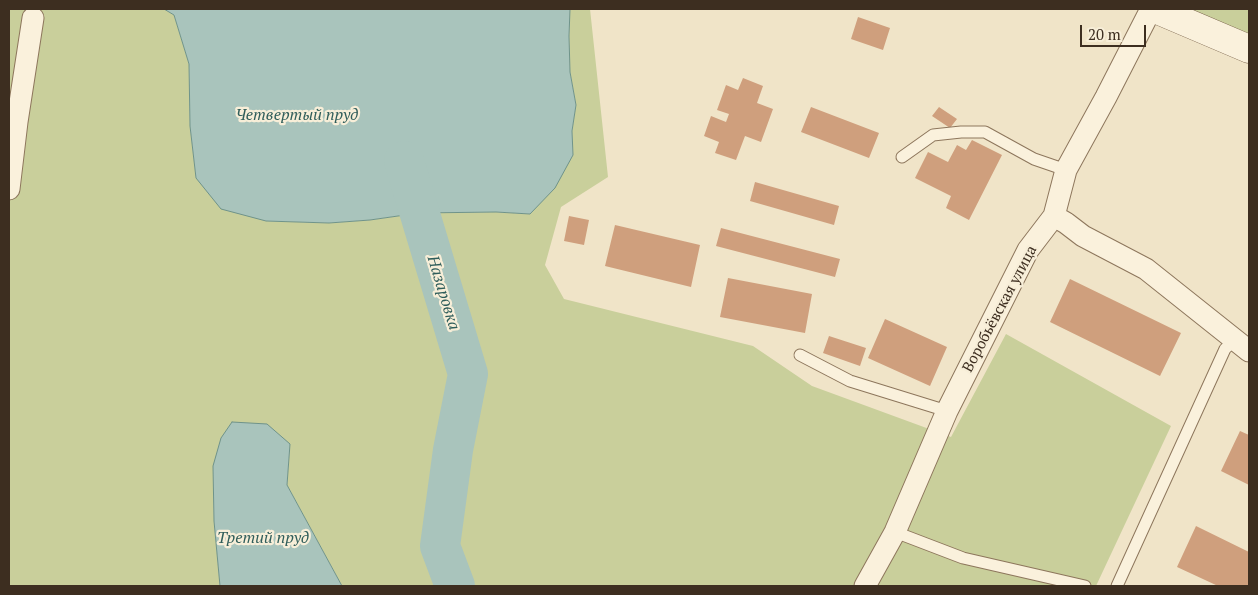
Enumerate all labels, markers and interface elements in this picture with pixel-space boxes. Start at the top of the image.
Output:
scale bar [1083,15,1149,47]
text: 20 m [1088,24,1121,44]
water label: Четвертый пруд [236,105,358,125]
street label: Воробьёвская улица [959,243,1041,375]
water label: Назаровка [423,253,463,333]
water label: Третий пруд [217,528,309,548]

